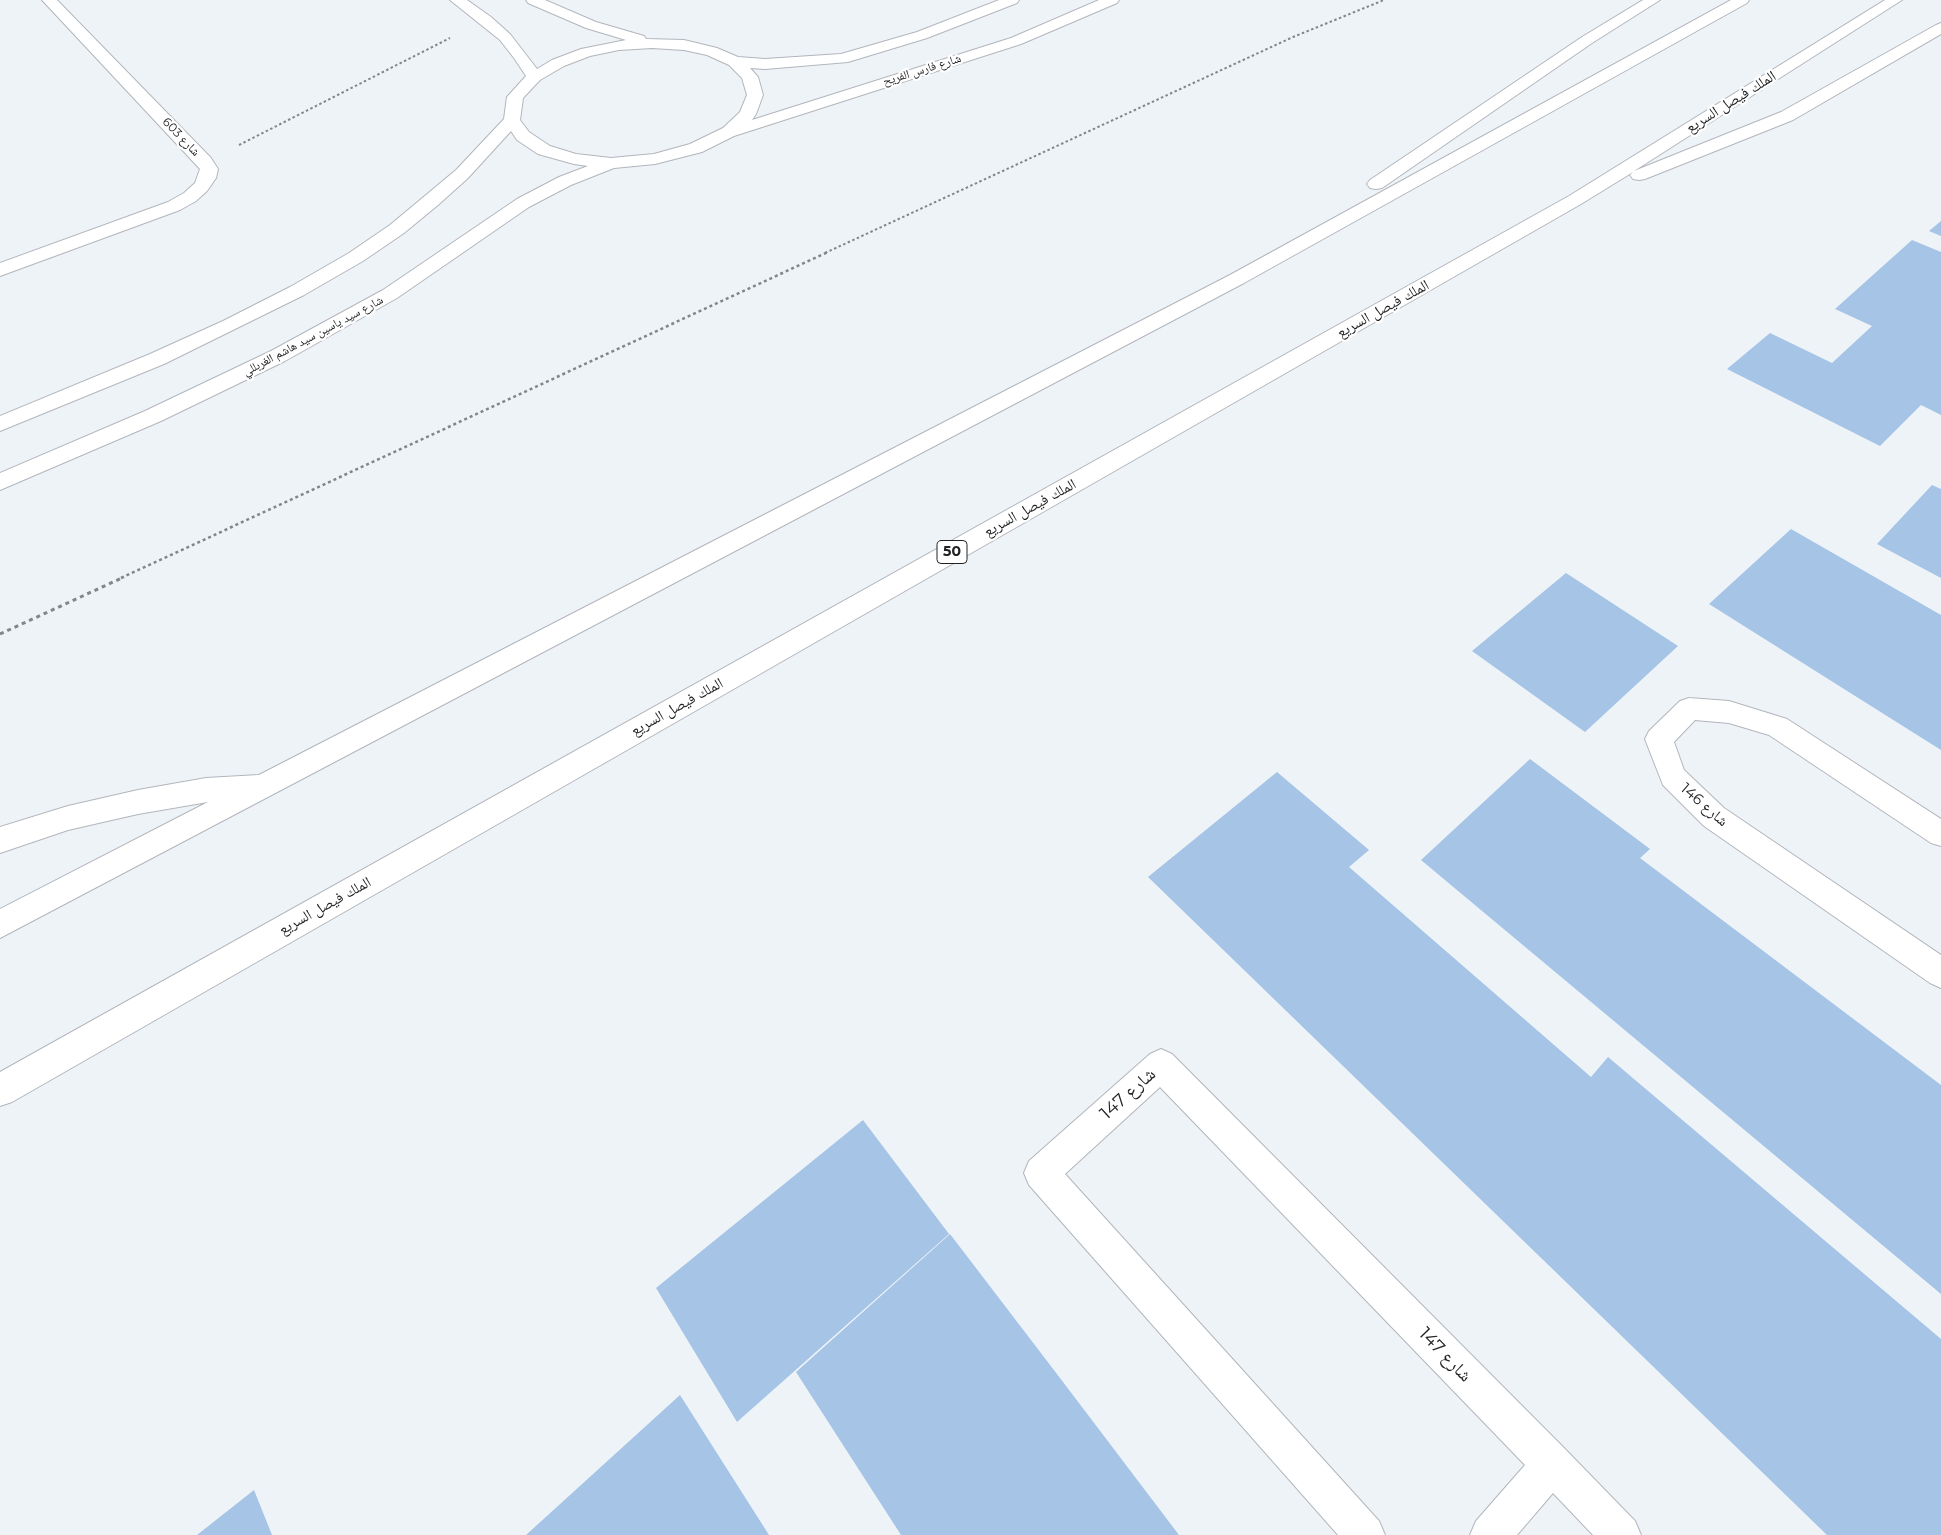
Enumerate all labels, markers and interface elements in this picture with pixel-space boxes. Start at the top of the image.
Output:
street label: شارع فارس الفريح [881,51,963,89]
street label: الملك فيصل السريع [1683,67,1779,137]
street label: شارع 603 [159,115,203,159]
street label: الملك فيصل السريع [1334,276,1432,342]
street label: شارع سيد ياسين سيد هاشم الغربللي [240,293,386,379]
street label: الملك فيصل السريع [981,475,1079,541]
road number: 50 [937,540,967,564]
street label: الملك فيصل السريع [628,674,726,740]
street label: شارع 146 [1677,780,1731,830]
street label: الملك فيصل السريع [276,873,374,939]
street label: شارع 147 [1096,1064,1160,1124]
street label: شارع 147 [1414,1323,1476,1387]

